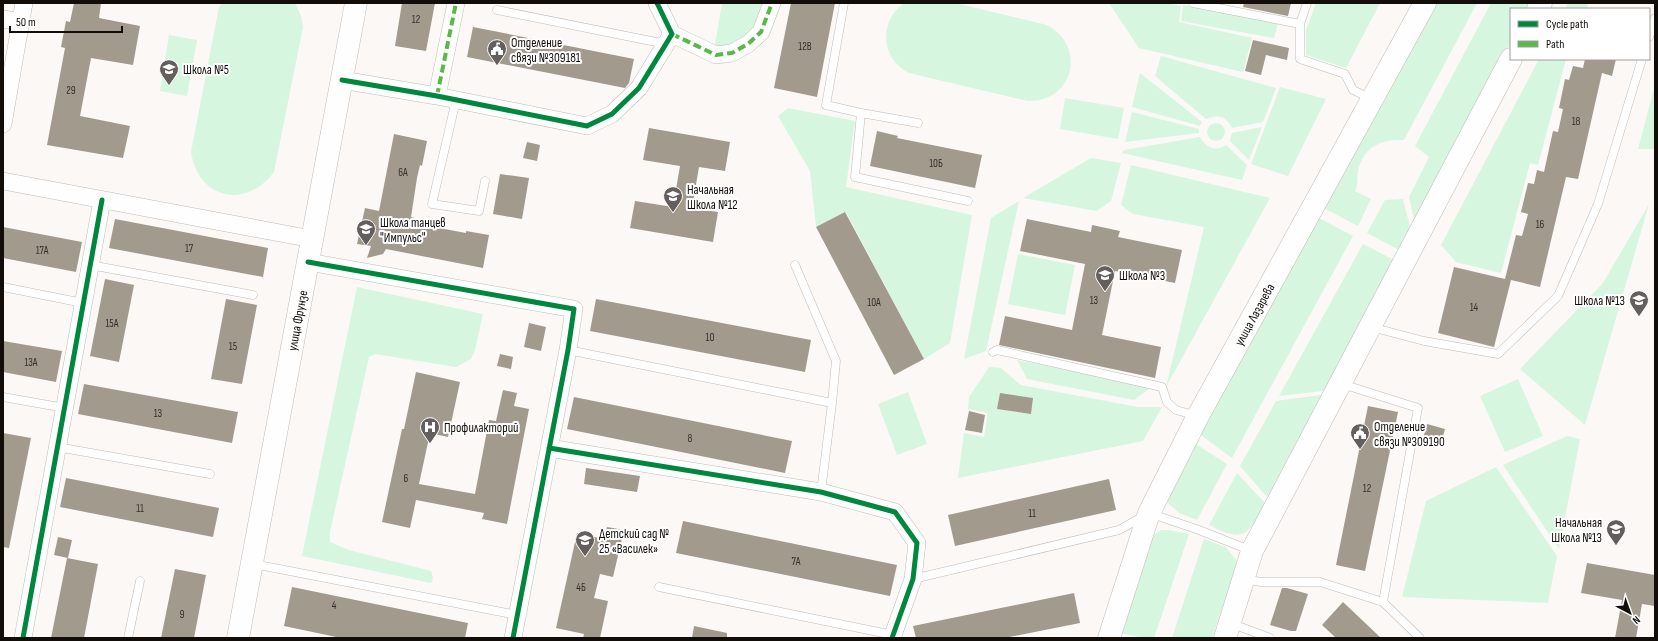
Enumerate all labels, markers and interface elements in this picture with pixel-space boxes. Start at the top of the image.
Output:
scale bar [10,8,122,34]
legend [1510,8,1650,60]
house number: 12 [412,13,421,26]
text: 50 m [16,15,36,30]
text: Cycle path [1546,17,1588,32]
place label: Отделение связи №309181 [511,35,581,66]
text: Path [1546,37,1564,52]
public building icon: Отделение связи №309181 [486,38,508,66]
house number: 12В [798,40,812,53]
school or university icon: Школа №5 [158,58,180,86]
place label: Школа №5 [183,62,229,78]
house number: 29 [66,84,76,97]
house number: 18 [1572,115,1581,128]
house number: 10Б [929,157,943,170]
house number: 6А [398,166,408,179]
place label: Начальная Школа №12 [687,182,738,213]
school or university icon: Начальная Школа №12 [662,185,684,213]
place label: Школа танцев "Импульс" [380,215,446,246]
school or university icon: Школа танцев "Импульс" [355,218,377,246]
house number: 16 [1536,218,1545,231]
house number: 17 [185,242,194,255]
house number: 17А [36,244,49,257]
school or university icon: Школа №3 [1094,264,1116,292]
place label: Школа №3 [1119,268,1165,284]
street label: улица Лазарева [1231,281,1278,349]
street label: улица Фрунзе [285,289,311,352]
school or university icon: Школа №13 [1628,289,1650,317]
place label: Школа №13 [1574,293,1625,309]
house number: 13 [1090,294,1099,307]
house number: 10А [867,296,881,309]
house number: 14 [1470,301,1479,314]
house number: 15А [106,317,119,330]
house number: 10 [706,331,714,344]
house number: 15 [229,340,237,353]
house number: 13А [24,356,38,369]
house number: 13 [154,407,163,420]
hospital icon: Профилакторий [419,416,441,444]
place label: Отделение связи №309190 [1374,419,1445,450]
place label: Профилакторий [444,420,519,436]
public building icon: Отделение связи №309190 [1349,422,1371,450]
house number: 8 [688,432,693,445]
house number: 6 [404,472,409,485]
house number: 12 [1363,482,1372,495]
house number: 11 [136,502,144,515]
house number: 11 [1028,507,1036,520]
place label: Начальная Школа №13 [1551,515,1602,546]
school or university icon: Начальная Школа №13 [1605,518,1627,546]
place label: Детский сад № 25 «Василек» [599,526,669,557]
school or university icon: Детский сад № 25 «Василек» [574,529,596,557]
house number: 7А [792,555,801,568]
house number: 4Б [576,581,586,594]
north arrow [1610,593,1650,633]
house number: 4 [332,599,337,612]
house number: 9 [180,608,185,621]
text: N [1630,613,1643,627]

